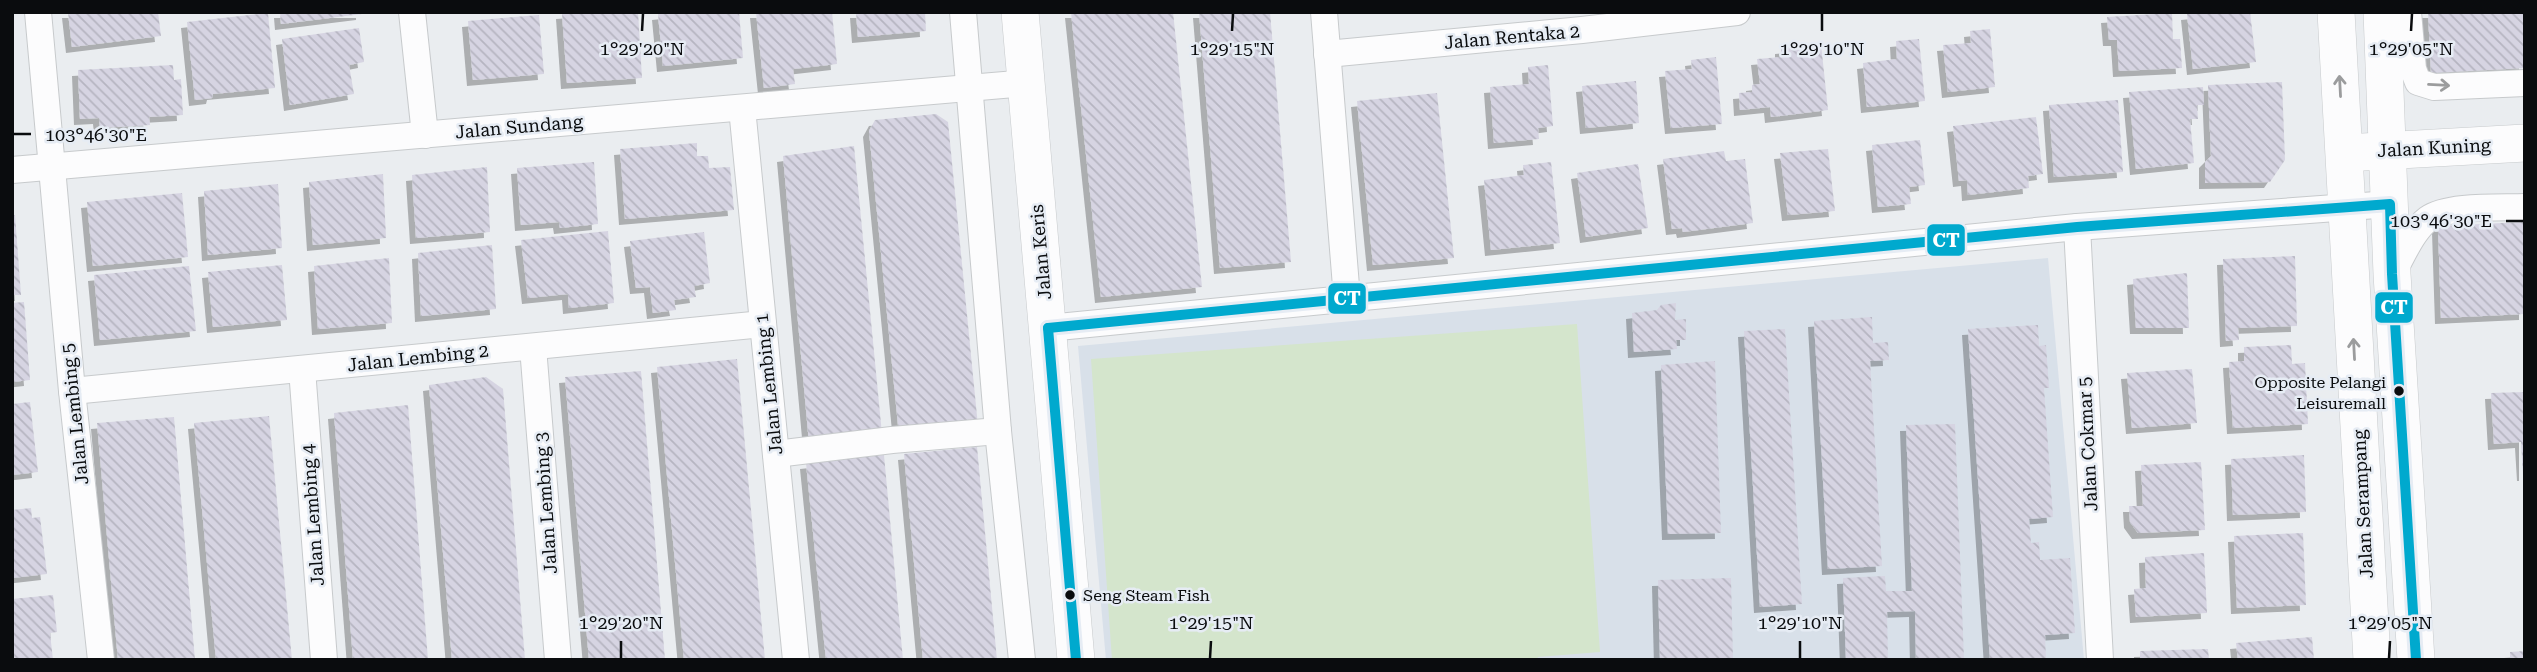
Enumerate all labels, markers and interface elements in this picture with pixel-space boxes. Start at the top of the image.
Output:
street label: Jalan Rentaka 2 [1443,20,1581,53]
text: 1°29'20"N [600,38,684,59]
text: 1°29'15"N [1190,38,1274,59]
text: 1°29'10"N [1780,38,1864,59]
text: 1°29'05"N [2369,38,2453,59]
one-way arrow [2334,74,2347,97]
one-way arrow [2428,79,2451,92]
street label: Jalan Sundang [454,110,584,143]
text: 103°46'30"E [45,124,147,145]
street label: Jalan Kuning [2377,134,2492,161]
street label: Jalan Keris [1026,204,1055,300]
text: 103°46'30"E [2390,210,2492,231]
line badge: CT [1926,223,1966,257]
text: CT [1932,229,1960,252]
line badge: CT [1327,282,1367,315]
text: CT [1333,287,1361,310]
line badge: CT [2374,291,2414,324]
text: CT [2380,296,2408,319]
street label: Jalan Lembing 1 [751,312,786,456]
one-way arrow [2348,338,2361,361]
street label: Jalan Lembing 2 [346,340,490,375]
street label: Jalan Lembing 5 [57,342,92,486]
place label: Opposite Pelangi Leisuremall [2255,373,2386,413]
street label: Jalan Cokmar 5 [2073,376,2102,512]
marker: Opposite Pelangi Leisuremall [2392,384,2406,398]
street label: Jalan Serampang [2348,428,2377,579]
street label: Jalan Lembing 3 [530,431,561,575]
street label: Jalan Lembing 4 [297,443,328,587]
place label: Seng Steam Fish [1083,586,1210,605]
marker: Seng Steam Fish [1063,588,1077,602]
text: 1°29'20"N [579,612,663,633]
text: 1°29'15"N [1169,612,1253,633]
text: 1°29'10"N [1758,612,1842,633]
text: 1°29'05"N [2348,612,2432,633]

